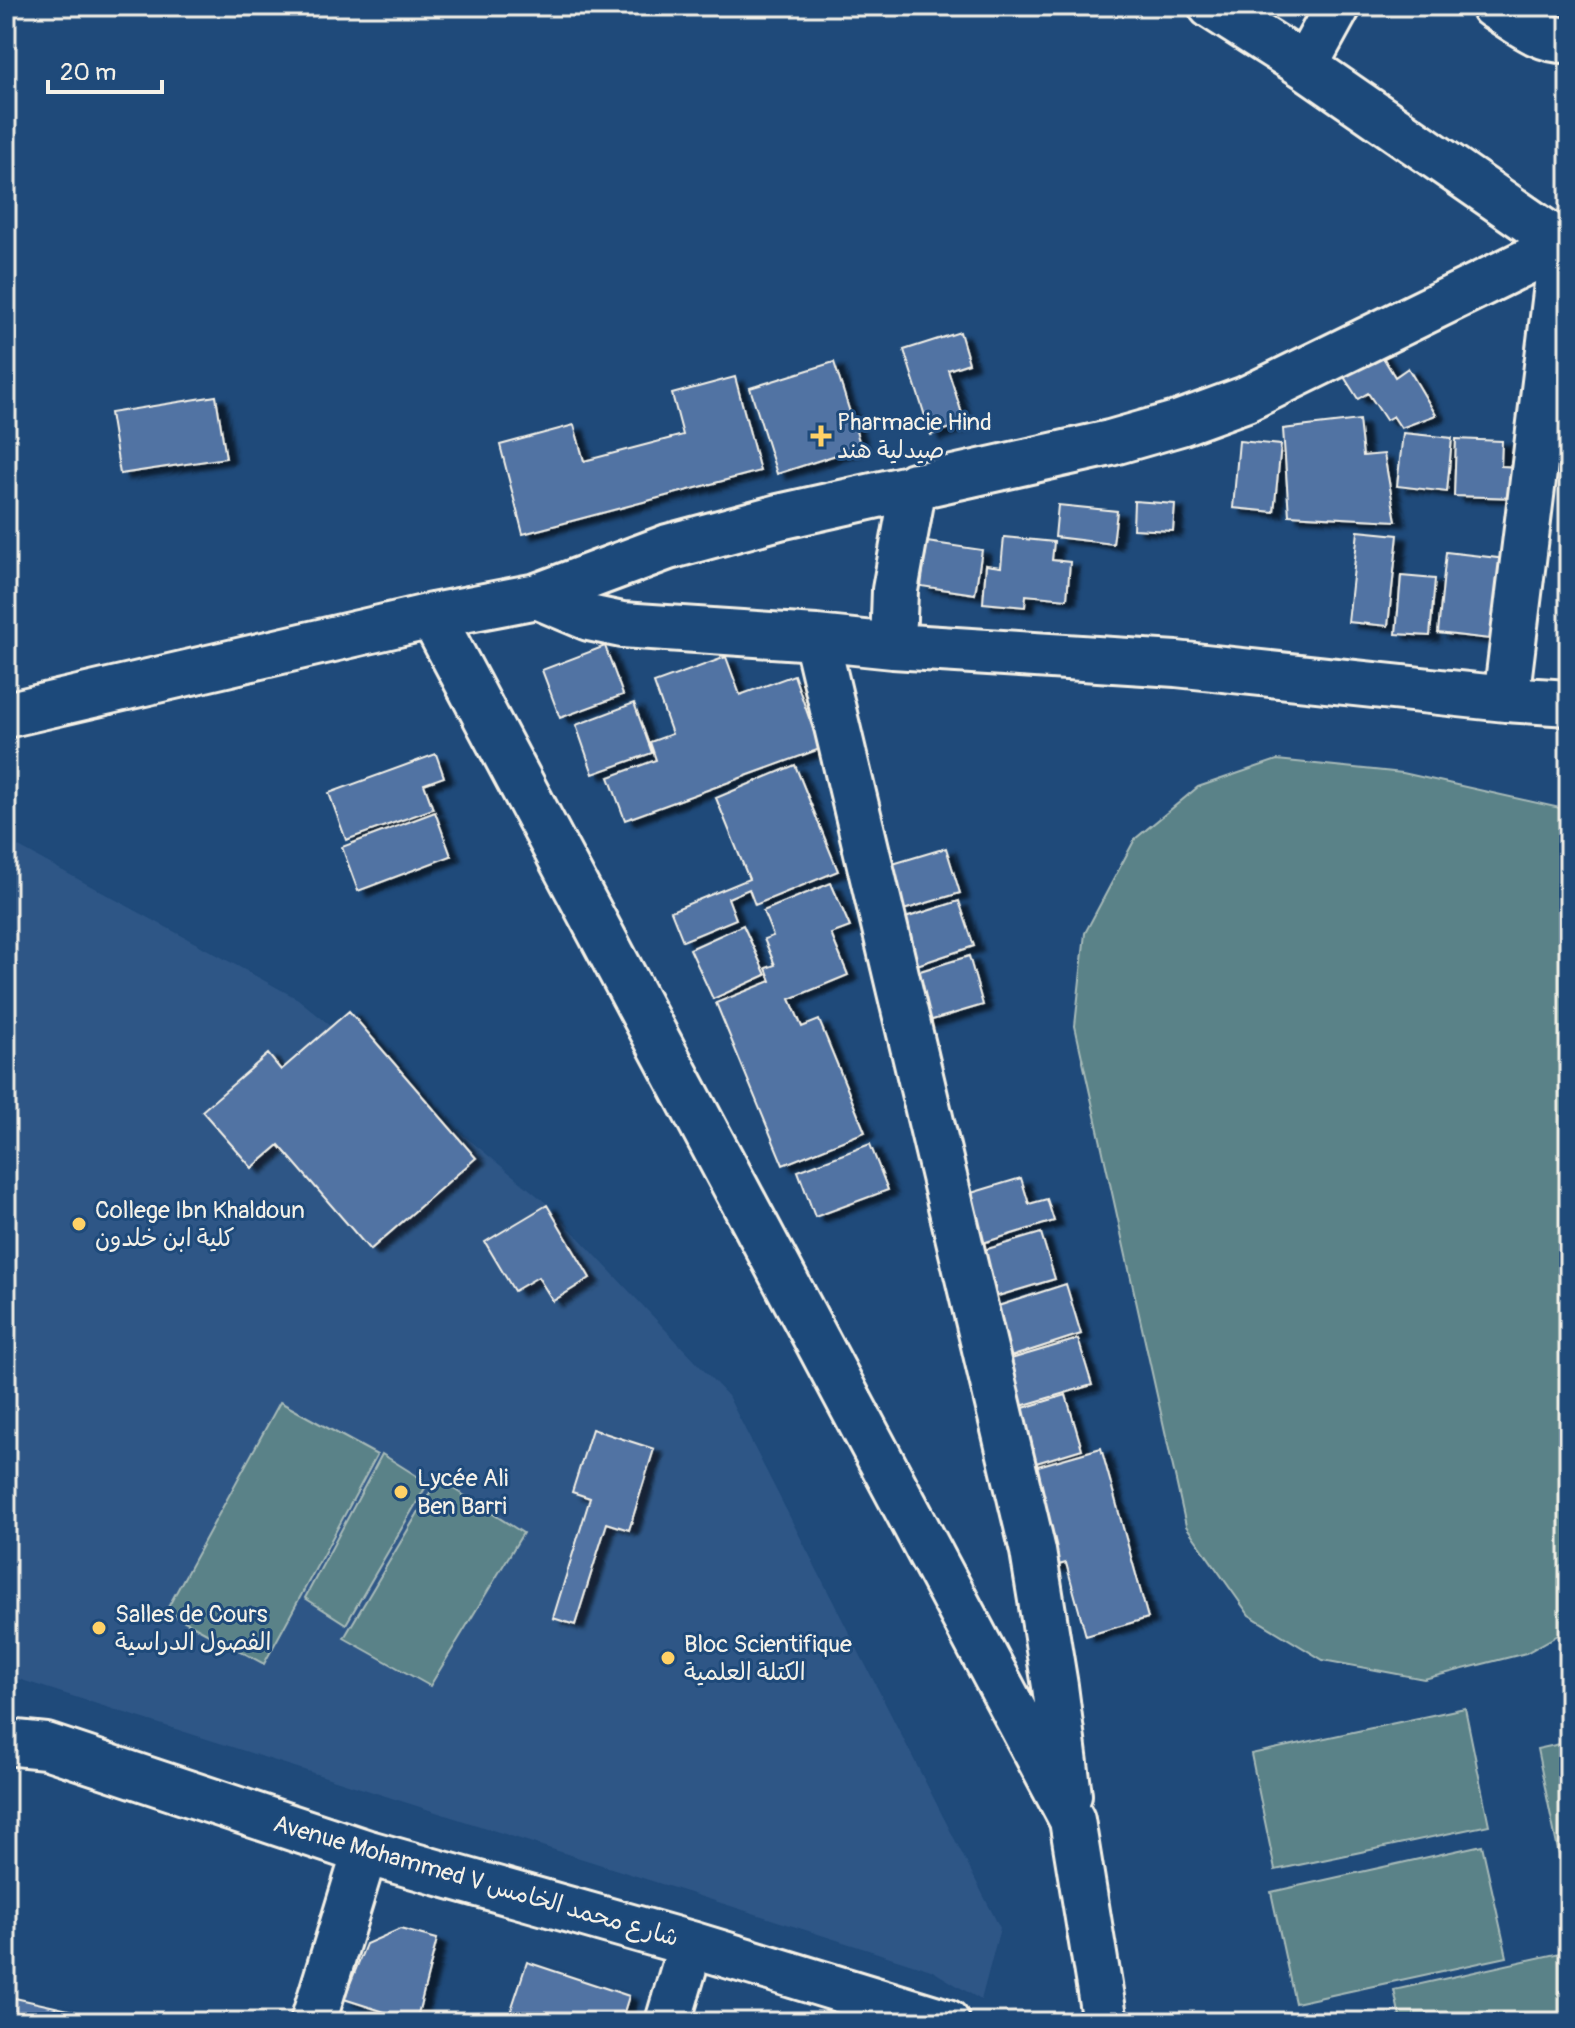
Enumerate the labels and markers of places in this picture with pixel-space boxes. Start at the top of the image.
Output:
place label: Pharmacie Hind صيدلية هند [837,408,992,465]
marker: Pharmacie Hind صيدلية هند [812,427,830,445]
place label: College Ibn Khaldoun كلية ابن خلدون [95,1196,305,1253]
marker: College Ibn Khaldoun كلية ابن خلدون [70,1215,88,1233]
place label: Lycée Ali Ben Barri [417,1464,508,1521]
marker: Lycée Ali Ben Barri [392,1483,410,1501]
place label: Salles de Cours الفصول الدراسية [115,1600,271,1657]
marker: Salles de Cours الفصول الدراسية [90,1619,108,1637]
place label: Bloc Scientifique الكتلة العلمية [684,1630,852,1687]
marker: Bloc Scientifique الكتلة العلمية [659,1649,677,1667]

